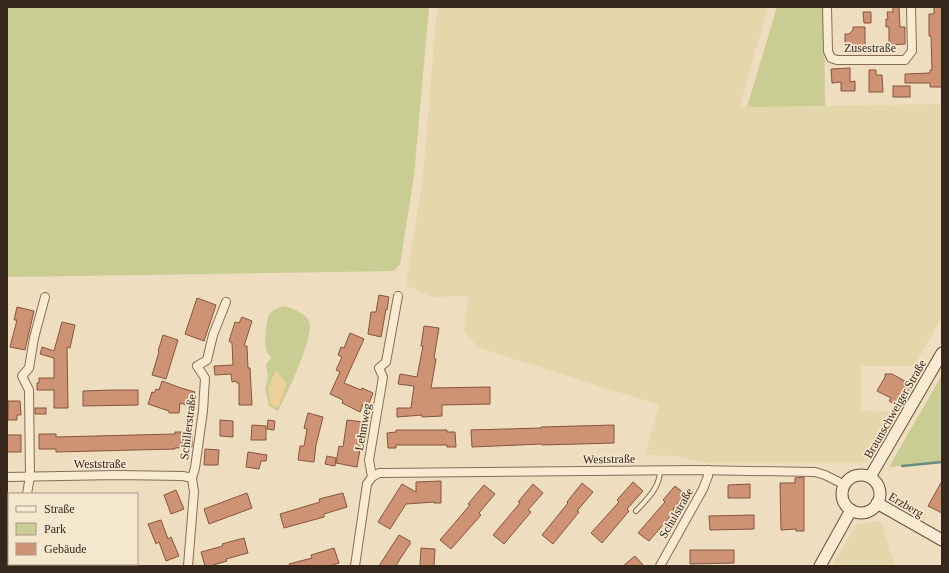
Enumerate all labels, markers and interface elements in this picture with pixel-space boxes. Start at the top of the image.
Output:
street label: Zusestraße [844,41,896,55]
street label: Braunschweiger Straße [861,357,929,461]
street label: Schillerstraße [177,393,199,461]
street label: Lehmweg [352,402,374,452]
street label: Weststraße [583,452,635,466]
street label: Weststraße [74,457,126,471]
street label: Schulstraße [656,485,696,541]
street label: Erzberg [886,489,926,521]
legend [8,493,138,565]
text: Straße [44,502,75,516]
text: Park [44,522,66,536]
text: Gebäude [44,542,87,556]

